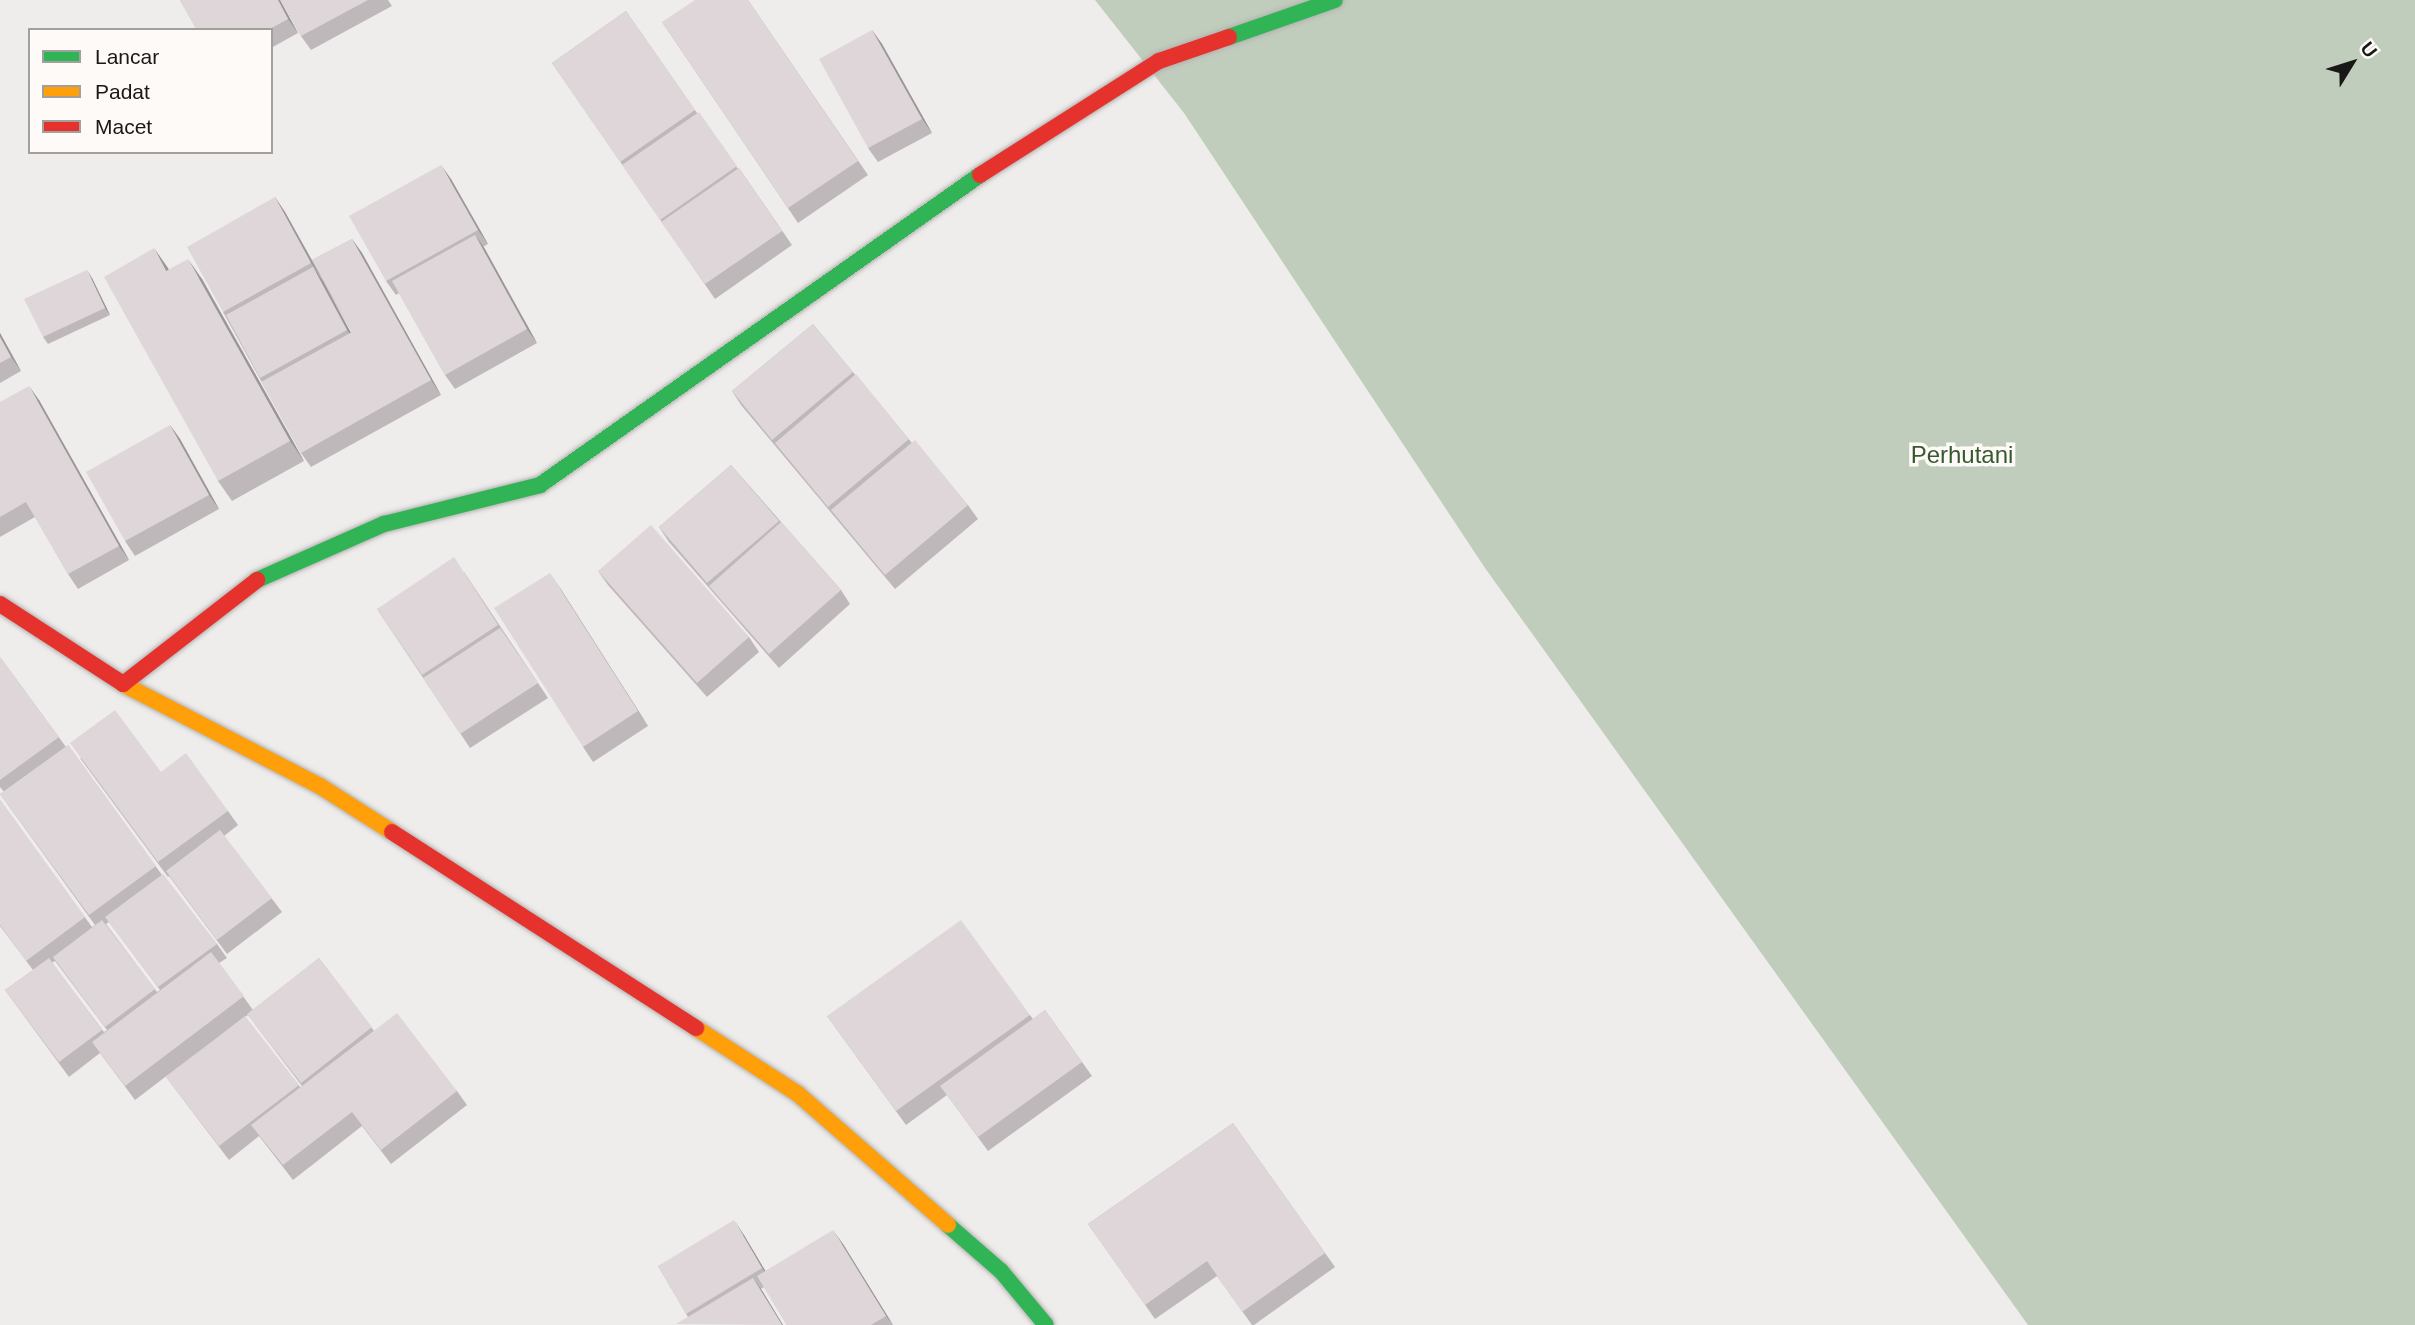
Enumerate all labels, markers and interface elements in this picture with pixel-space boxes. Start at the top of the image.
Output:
legend [28,28,273,154]
north arrow [2317,28,2387,98]
text: U [2356,38,2381,62]
text: Lancar [95,45,159,68]
text: Padat [95,80,150,103]
text: Macet [95,115,152,138]
park label: Perhutani [1911,441,2013,469]

